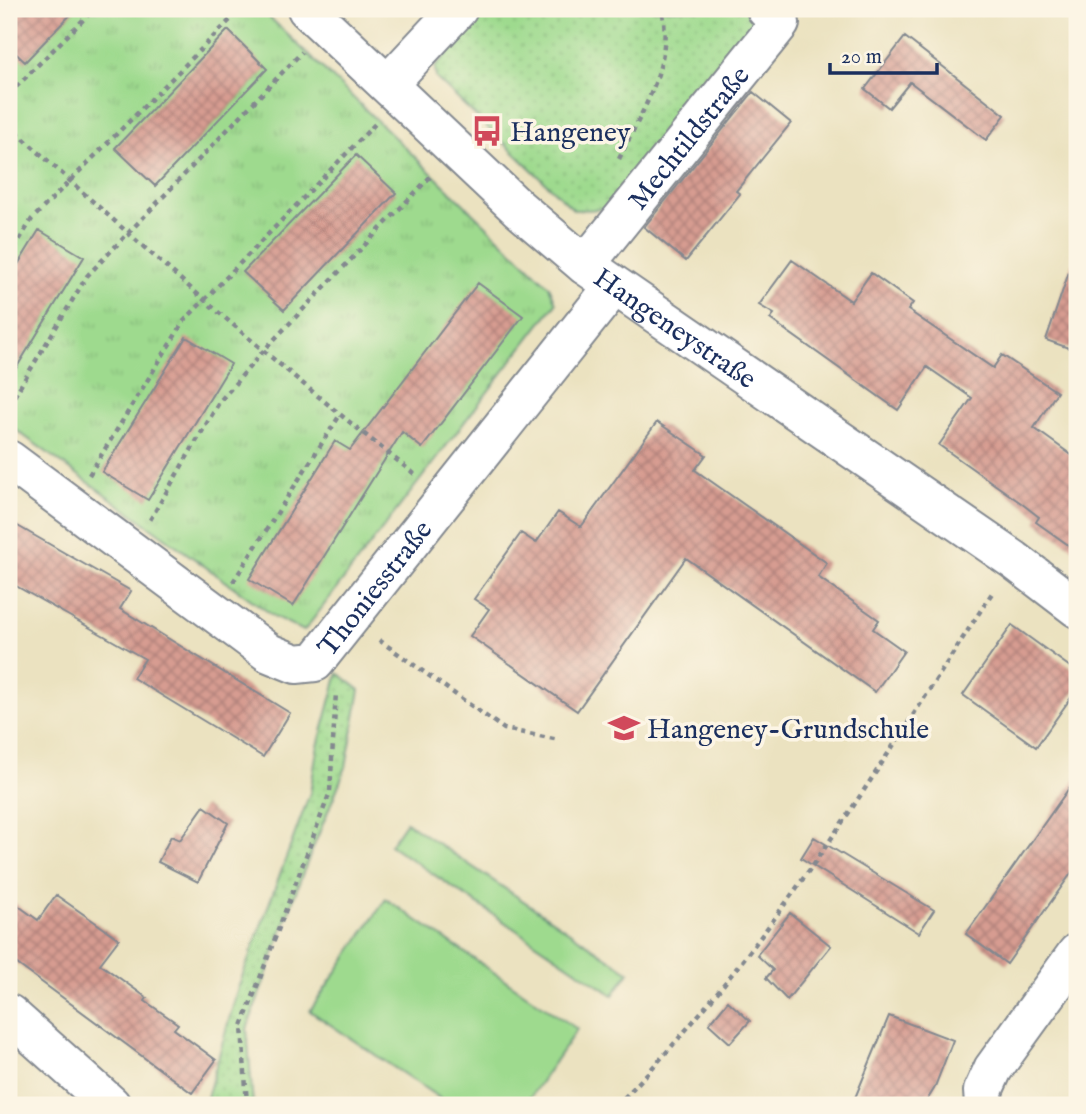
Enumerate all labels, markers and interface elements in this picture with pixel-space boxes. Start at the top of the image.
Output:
scale bar [830,32,937,76]
text: 20 m [841,44,882,71]
street label: Mechtildstraße [621,60,758,218]
bus stop icon: Hangeney [470,114,504,148]
place label: Hangeney [510,116,631,151]
street label: Hangeneystraße [586,261,762,398]
street label: Thoniesstraße [311,514,441,665]
school or university icon: Hangeney-Grundschule [607,711,641,745]
place label: Hangeney-Grundschule [647,713,929,748]

